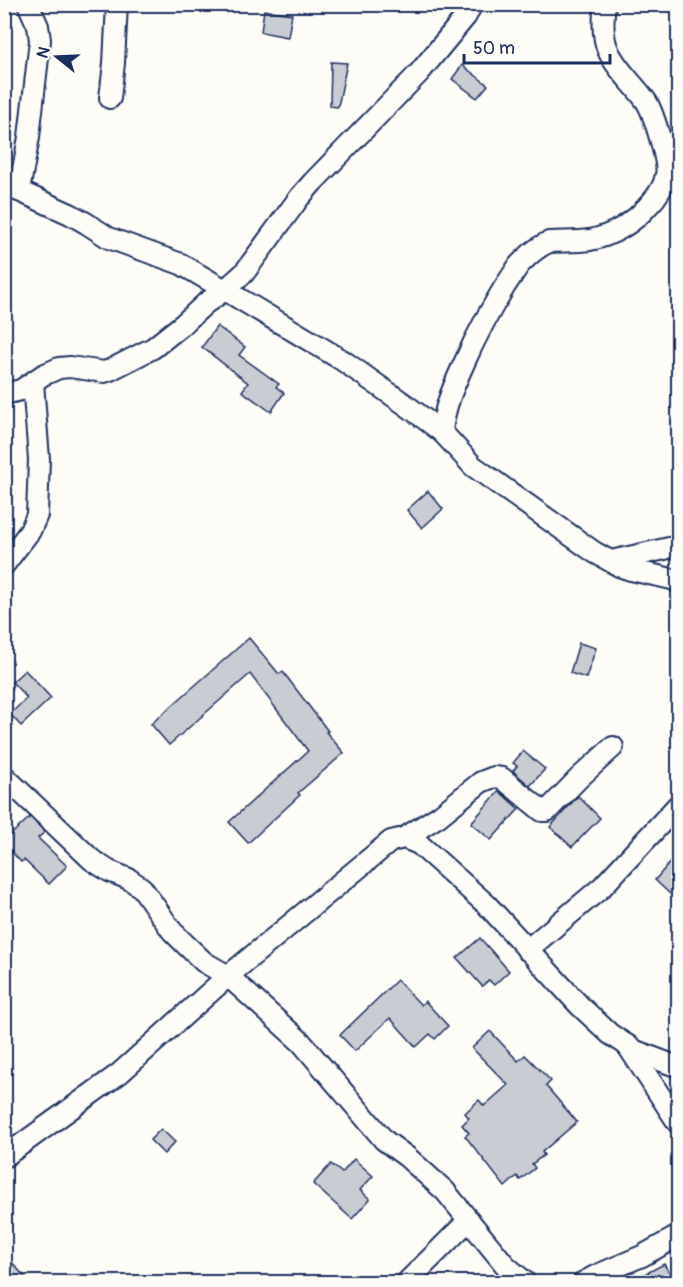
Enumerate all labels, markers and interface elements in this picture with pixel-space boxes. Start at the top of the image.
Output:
north arrow [27,27,87,87]
scale bar [464,27,610,65]
text: 50 m [473,37,515,60]
text: N [33,44,55,61]

